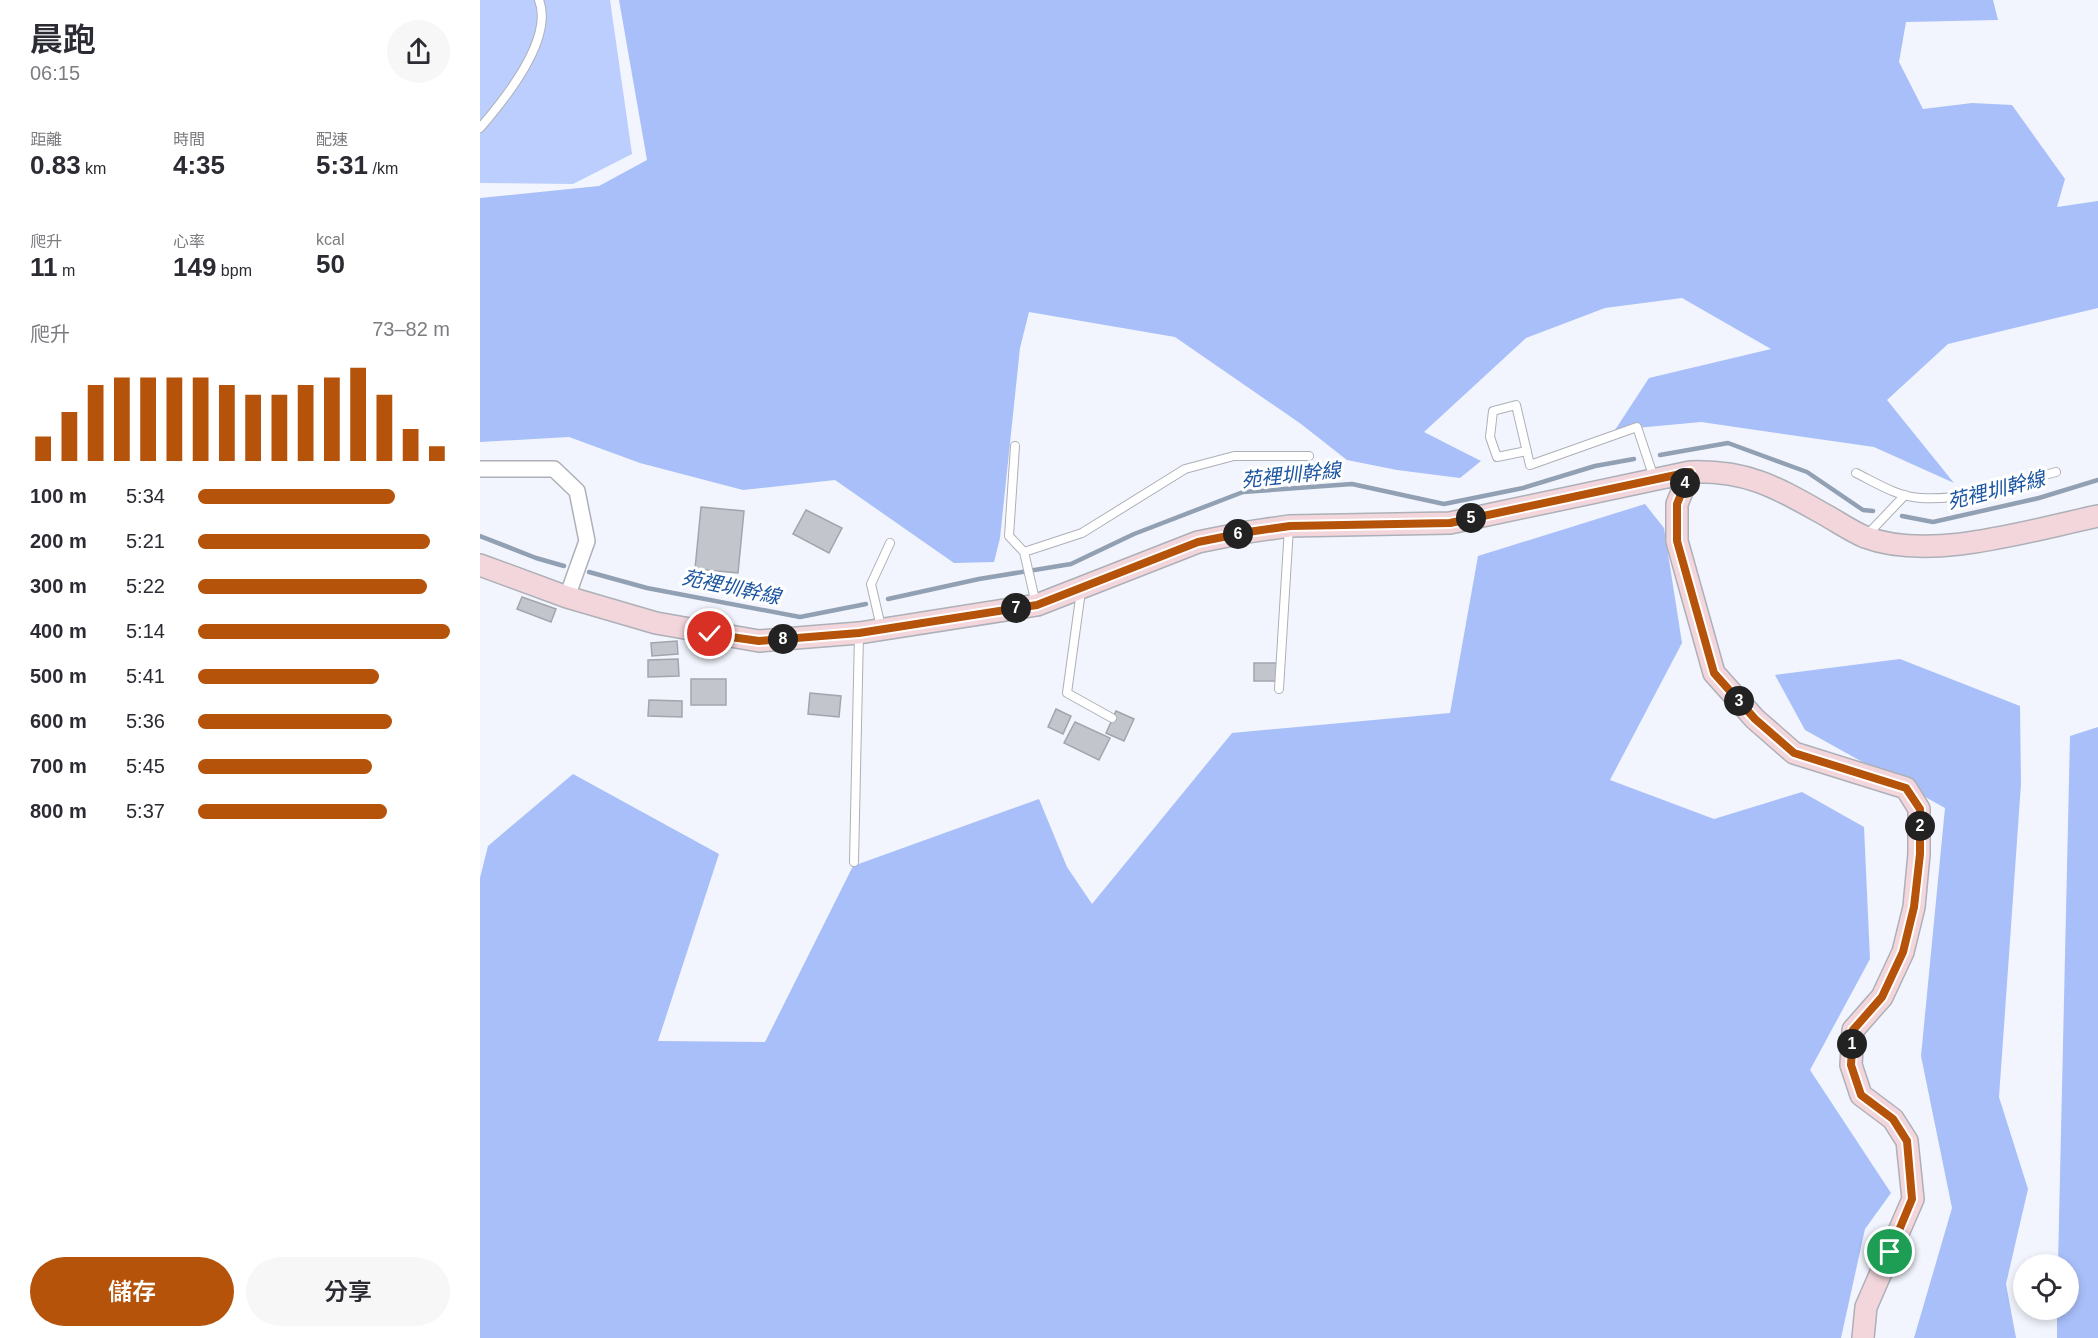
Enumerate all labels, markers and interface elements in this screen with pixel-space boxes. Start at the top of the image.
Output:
button: share [387,20,450,83]
text: 晨跑 [30,21,96,58]
text: 06:15 [30,62,80,84]
text: 距離 [30,131,62,148]
text: 時間 [173,131,205,148]
text: 配速 [316,131,348,148]
text: 0.83 [30,150,81,180]
text: 4:35 [173,150,225,180]
text: 5:31 [316,150,368,180]
text: km [81,160,106,177]
text: /km [368,160,398,177]
text: kcal [316,231,344,248]
text: 爬升 [30,233,62,250]
text: 心率 [173,233,205,250]
text: 50 [316,249,345,279]
text: 11 [30,252,58,282]
text: 149 [173,252,216,282]
text: m [58,262,75,279]
text: bpm [216,262,252,279]
text: 73–82 m [372,318,450,340]
text: 爬升 [30,323,70,345]
water label: 苑裡圳幹線 [1240,459,1344,491]
water label: 苑裡圳幹線 [1945,467,2049,513]
pin: 4 [1670,468,1700,498]
text: 4 [1681,474,1689,491]
text: 100 m [30,485,87,507]
text: 5:34 [126,485,165,507]
pin: 5 [1456,503,1486,533]
text: 5 [1467,509,1475,526]
pin: 6 [1223,519,1253,549]
text: 6 [1234,525,1242,542]
text: 200 m [30,530,87,552]
text: 5:21 [126,530,165,552]
water label: 苑裡圳幹線 [680,566,784,609]
text: 300 m [30,575,87,597]
text: 5:22 [126,575,165,597]
pin: 7 [1001,593,1031,623]
text: 7 [1012,599,1020,616]
pin [684,608,735,659]
icon: check [693,617,726,650]
text: 400 m [30,620,87,642]
text: 5:14 [126,620,165,642]
pin: 8 [768,624,798,654]
text: 8 [779,630,787,647]
text: 500 m [30,665,87,687]
text: 5:41 [126,665,165,687]
pin: 3 [1724,686,1754,716]
text: 3 [1735,692,1743,709]
text: 600 m [30,710,87,732]
text: 5:36 [126,710,165,732]
text: 700 m [30,755,87,777]
text: 5:45 [126,755,165,777]
text: 800 m [30,800,87,822]
text: 5:37 [126,800,165,822]
pin: 2 [1905,811,1935,841]
text: 2 [1916,817,1924,834]
pin: 1 [1837,1029,1867,1059]
text: 1 [1848,1035,1856,1052]
pin [1864,1226,1915,1277]
icon: arrive [1873,1235,1906,1268]
map controls [2013,1254,2079,1320]
button: locate [2013,1254,2079,1320]
button: 儲存 [30,1257,234,1326]
button: 分享 [246,1257,450,1326]

